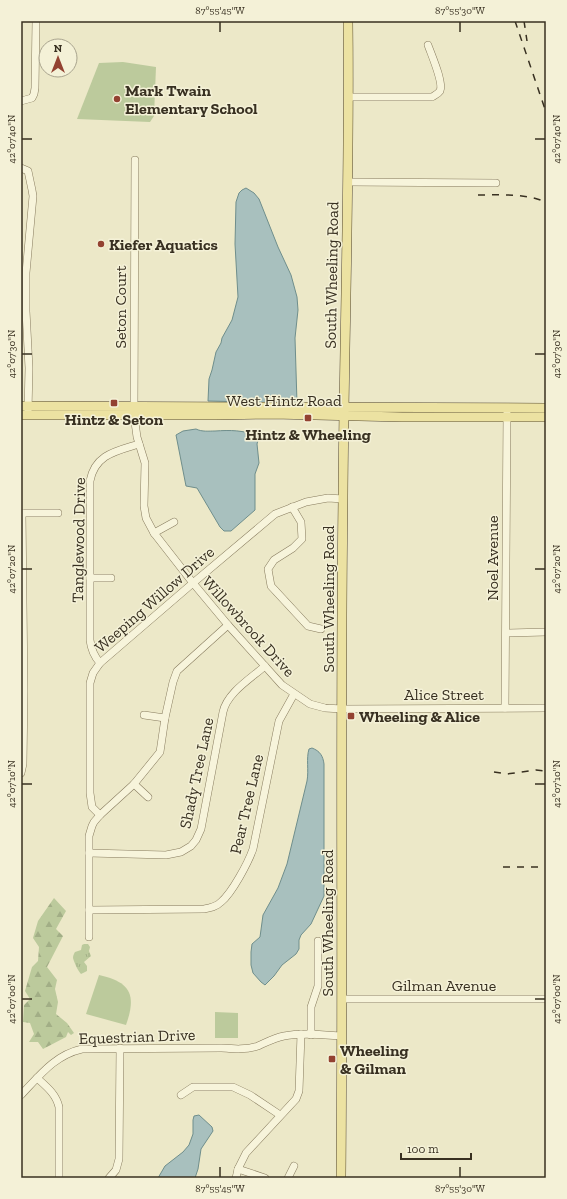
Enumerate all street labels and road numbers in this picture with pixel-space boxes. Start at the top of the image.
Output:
street label: South Wheeling Road [321,201,342,349]
street label: Seton Court [111,265,130,349]
street label: West Hintz Road [226,391,342,410]
street label: Tanglewood Drive [68,477,89,603]
street label: Noel Avenue [483,515,502,601]
street label: South Wheeling Road [319,525,338,673]
street label: Weeping Willow Drive [91,542,218,657]
street label: Willowbrook Drive [198,572,299,681]
street label: Alice Street [404,685,484,704]
street label: Shady Tree Lane [175,716,218,830]
street label: Pear Tree Lane [226,752,267,856]
street label: South Wheeling Road [318,849,337,997]
street label: Gilman Avenue [392,976,496,995]
street label: Equestrian Drive [78,1025,196,1048]

